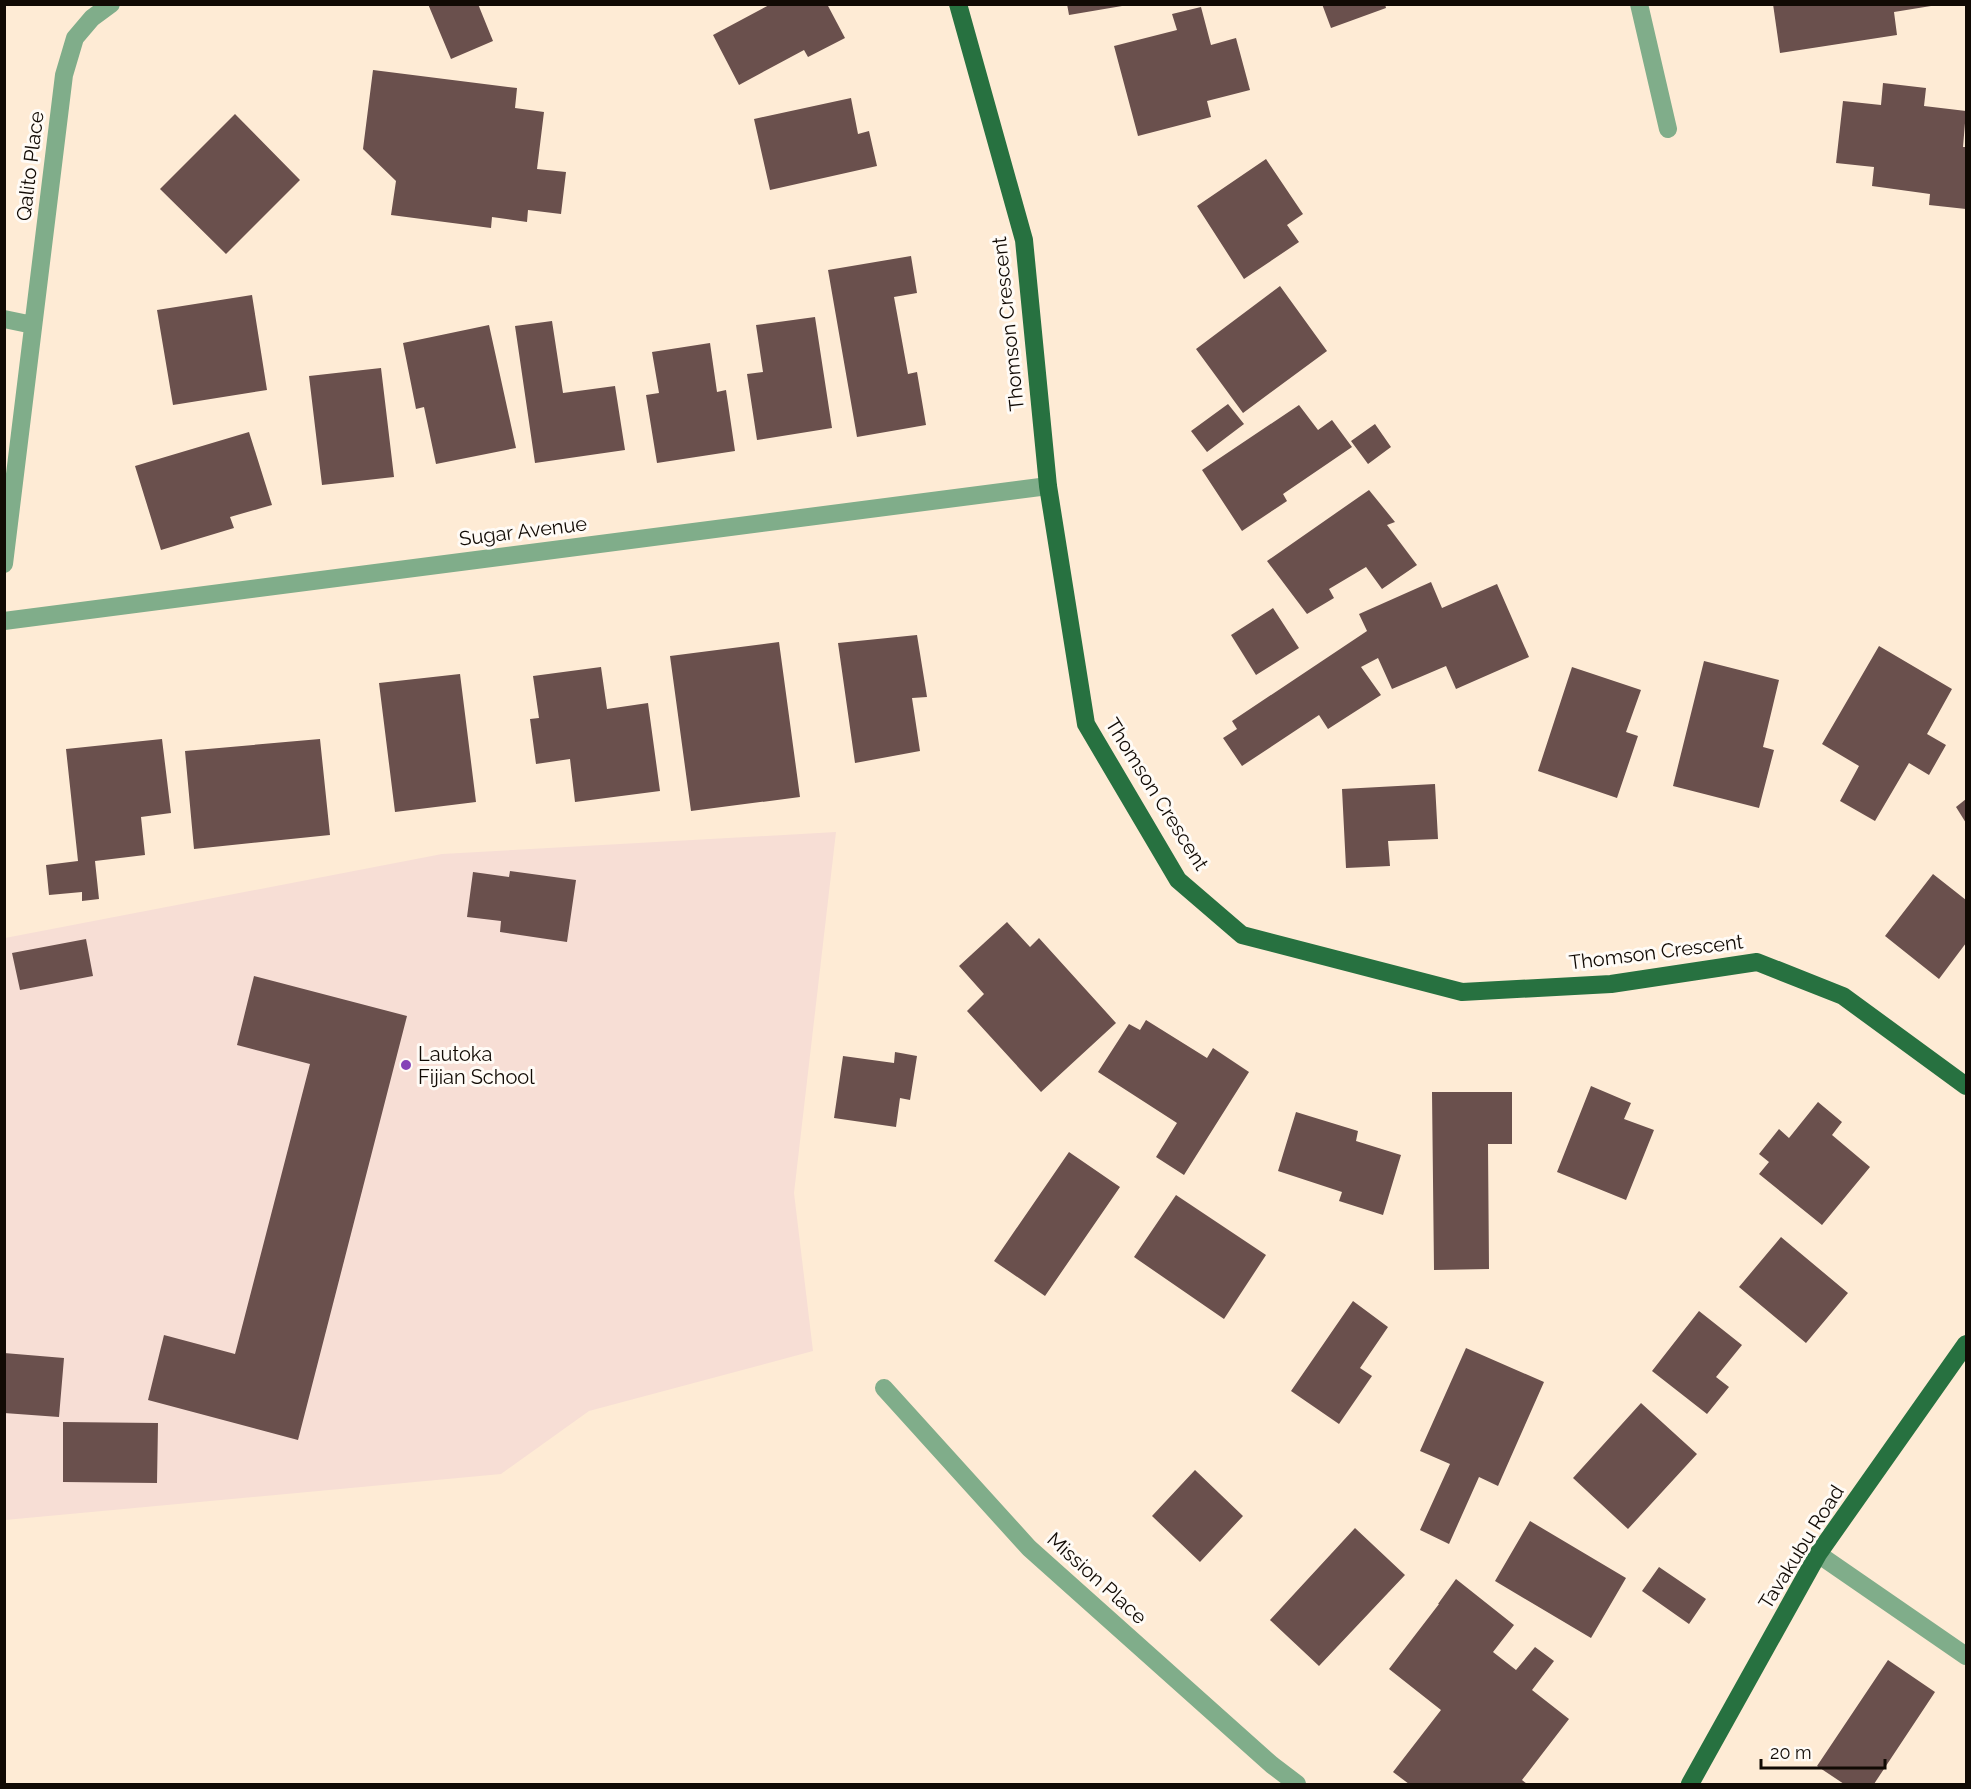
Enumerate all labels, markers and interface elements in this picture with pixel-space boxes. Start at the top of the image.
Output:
street label: Qalito Place [11,109,49,222]
street label: Thomson Crescent [987,235,1029,412]
street label: Sugar Avenue [458,511,588,551]
street label: Thomson Crescent [1100,713,1214,875]
street label: Thomson Crescent [1568,929,1745,975]
place label: Lautoka Fijian School [418,1042,535,1089]
marker: Lautoka Fijian School [399,1058,413,1072]
street label: Tavakubu Road [1753,1481,1849,1613]
street label: Mission Place [1042,1527,1152,1629]
scale bar [1761,1732,1886,1770]
text: 20 m [1770,1742,1812,1763]

